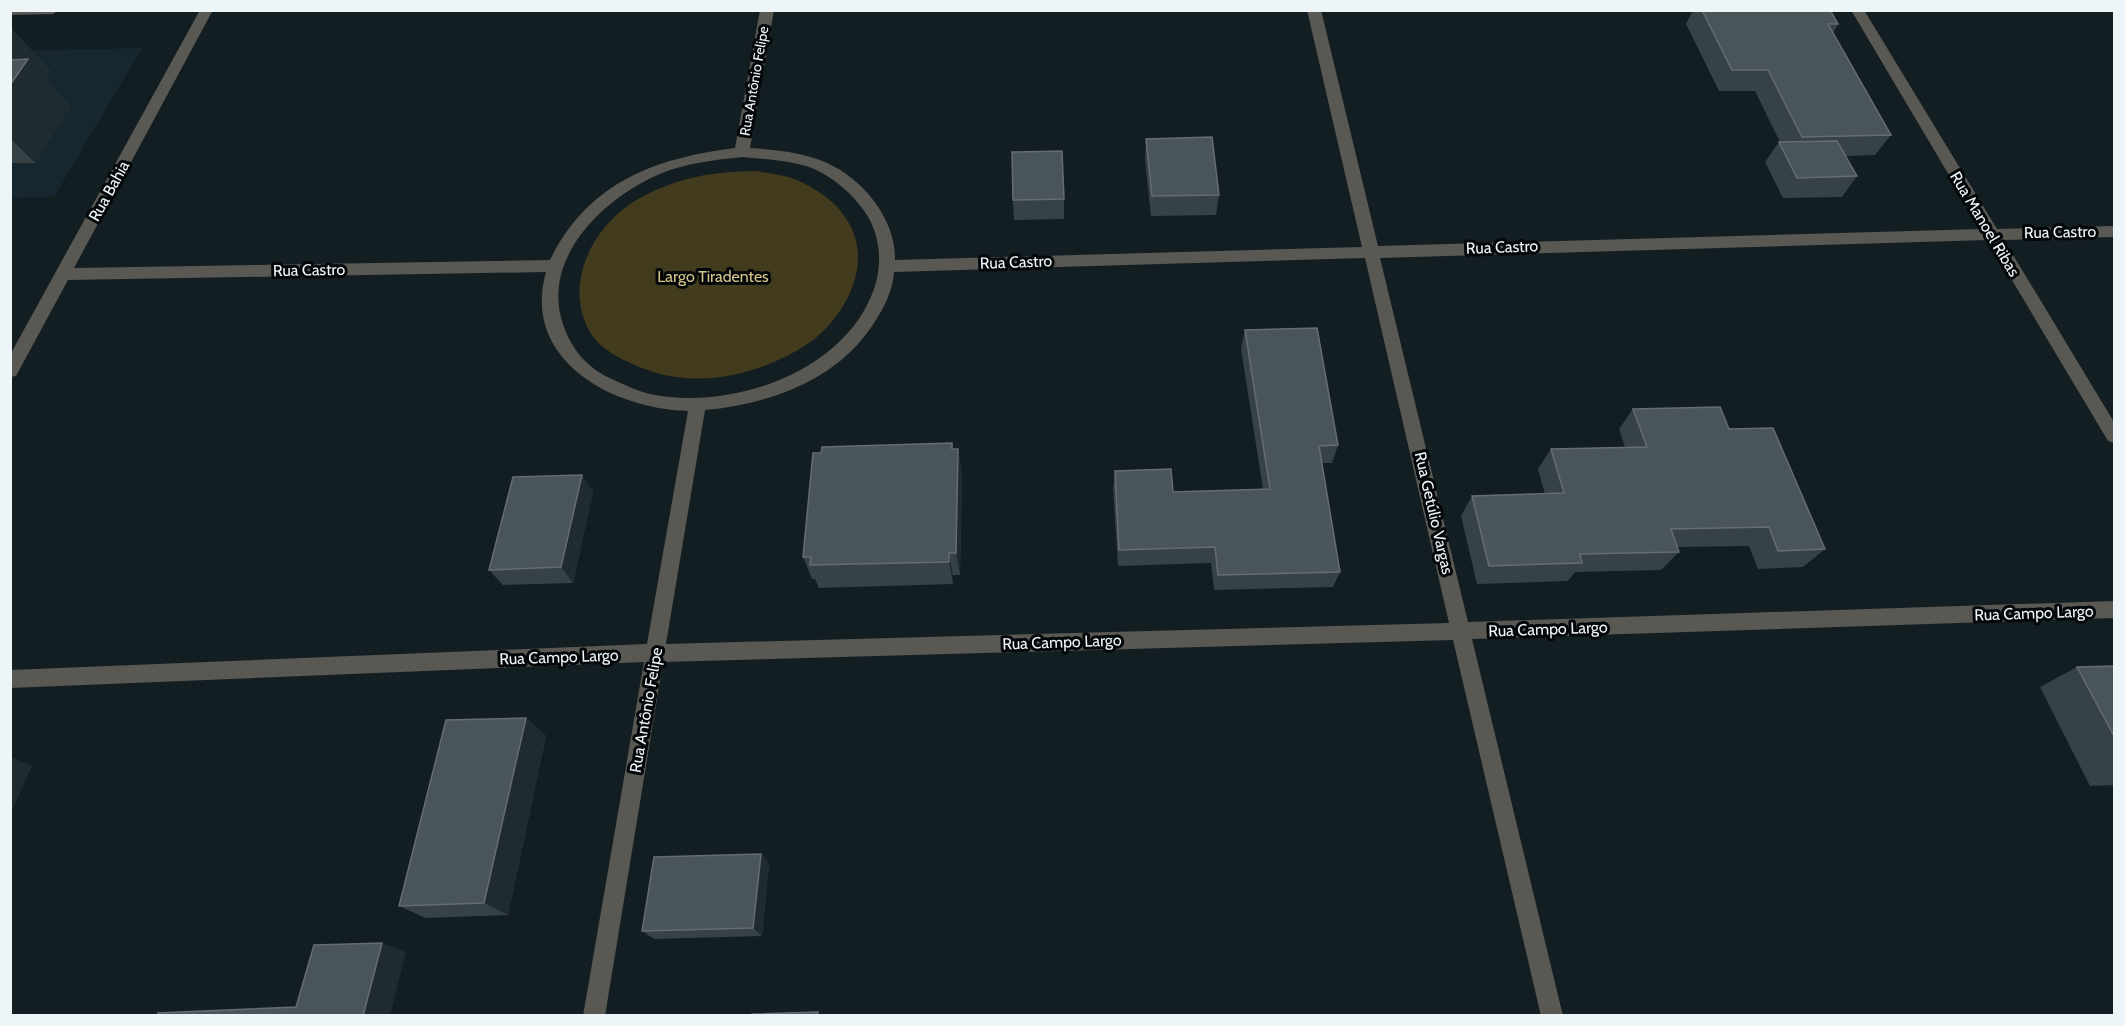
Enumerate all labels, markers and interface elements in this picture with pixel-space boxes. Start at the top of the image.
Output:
street label: Rua Antônio Felipe [736,25,772,137]
street label: Rua Bahia [85,157,133,225]
street label: Rua Manoel Ribas [1946,168,2024,280]
street label: Rua Castro [2024,222,2097,242]
street label: Rua Castro [1466,236,1539,258]
street label: Rua Castro [980,251,1053,273]
street label: Rua Castro [273,260,346,280]
park label: Largo Tiradentes [657,267,769,286]
street label: Rua Getúlio Vargas [1411,450,1457,577]
street label: Rua Campo Largo [1974,601,2094,625]
street label: Rua Campo Largo [1488,617,1608,641]
street label: Rua Campo Largo [1002,630,1122,654]
street label: Rua Campo Largo [499,645,619,669]
street label: Rua Antônio Felipe [626,646,666,774]

